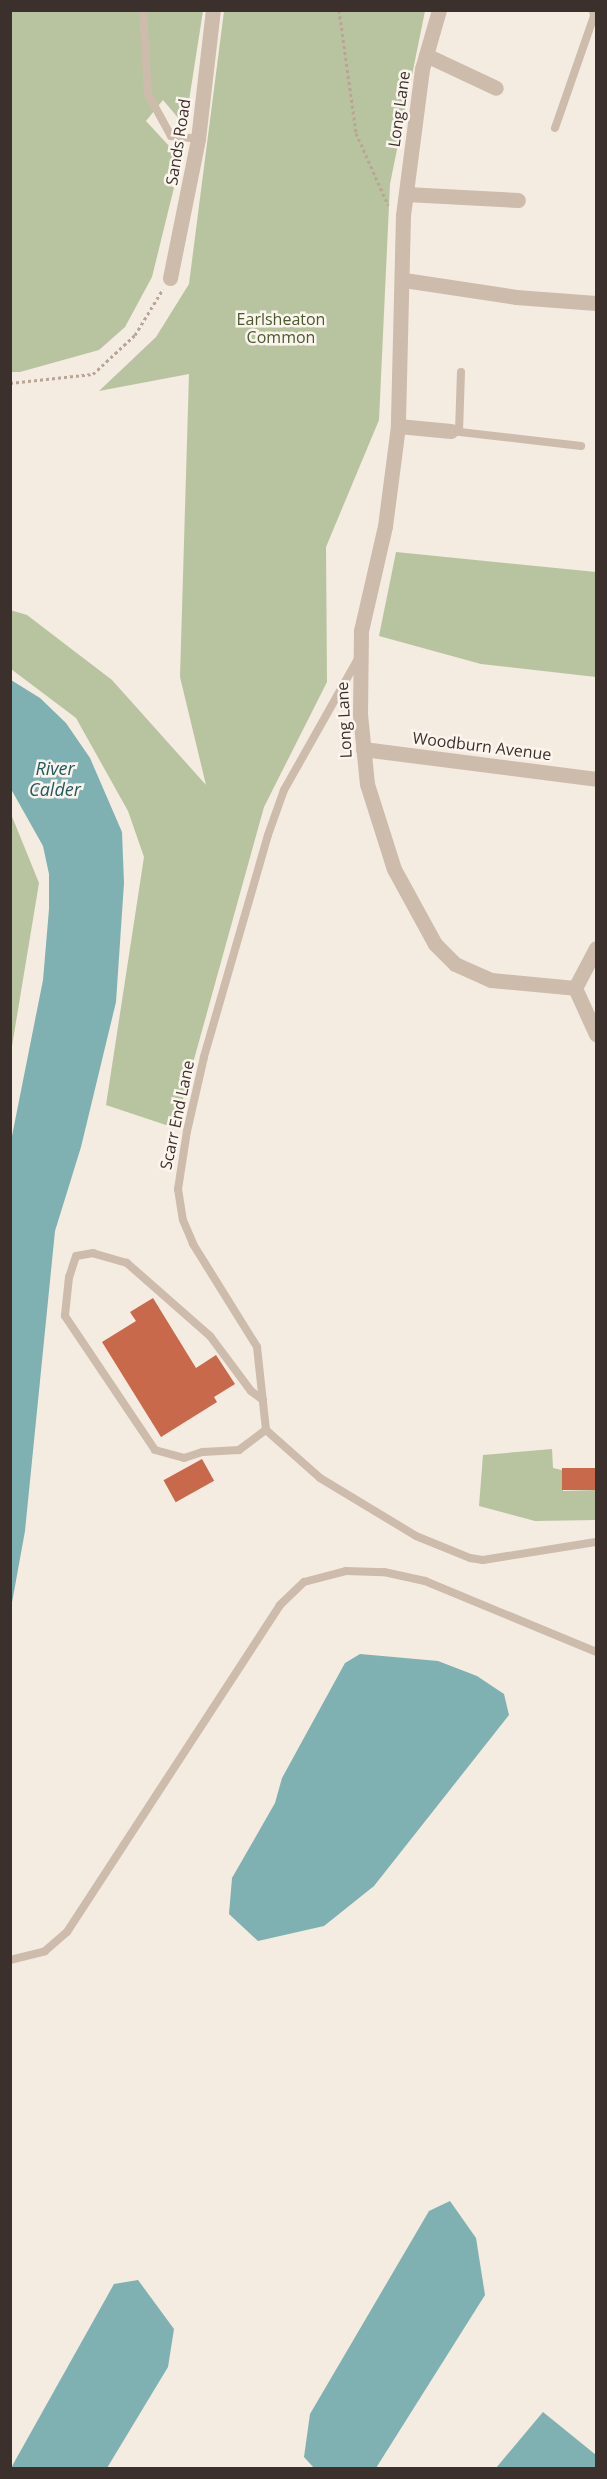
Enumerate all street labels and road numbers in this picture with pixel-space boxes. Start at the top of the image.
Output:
street label: Long Lane [384,70,414,148]
street label: Sands Road [162,97,194,187]
street label: Long Lane [332,681,356,759]
street label: Woodburn Avenue [412,728,552,764]
street label: Scarr End Lane [156,1059,198,1171]

